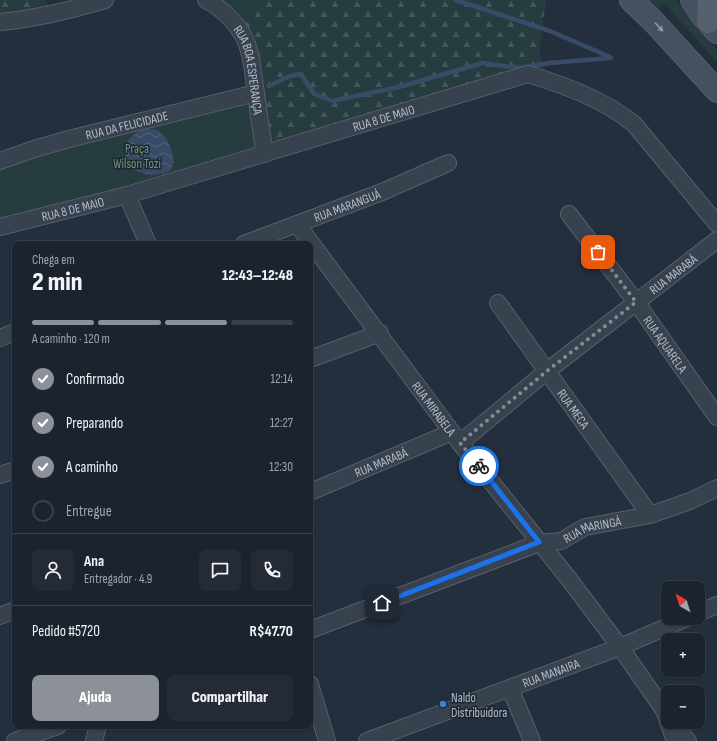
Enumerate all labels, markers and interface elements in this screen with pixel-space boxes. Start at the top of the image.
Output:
one-way arrow [654,22,664,32]
street label: RUA BOA ESPERANÇA [230,23,266,116]
street label: RUA 8 DE MAIO [351,102,417,135]
street label: RUA DA FELICIDADE [84,108,170,144]
park label: Praça Wilson Tozi [113,141,161,172]
street label: RUA MARANGUÁ [312,186,383,226]
street label: RUA 8 DE MAIO [40,194,106,225]
pin [581,235,615,269]
icon: bag [587,241,609,263]
street label: RUA MARABÁ [647,251,701,298]
text: Chega em [32,252,75,268]
text: 12:43–12:48 [222,266,293,285]
text: 2 min [32,267,82,298]
street label: RUA AQUARELA [639,313,690,376]
text: A caminho · 120 m [32,331,110,347]
icon: check [32,368,54,390]
text: Confirmado [66,370,125,389]
text: 12:14 [271,371,293,387]
street label: RUA MIRABELA [408,379,459,440]
street label: RUA MECA [553,386,593,432]
icon: check [32,412,54,434]
text: Preparando [66,414,123,433]
text: 12:27 [270,415,293,431]
street label: RUA MARABÁ [352,445,411,481]
courier [459,446,499,486]
icon: bike [468,455,490,477]
icon: check [32,456,54,478]
text: A caminho [66,458,118,477]
text: 12:30 [269,459,293,475]
text: Entregue [66,502,112,521]
street label: RUA MARINGÁ [561,513,623,547]
button: person [32,549,74,591]
button: chat [199,549,241,591]
button: phone [251,549,293,591]
text: Ana [84,552,104,571]
text: Entregador · 4.9 [84,571,152,587]
north arrow [661,581,705,625]
map controls [661,581,705,729]
pin [365,586,399,620]
icon: home [371,592,393,614]
text: Pedido #5720 [32,622,100,641]
text: R$47.70 [250,622,293,641]
button: + [661,633,705,677]
street label: RUA MANAIRA [520,656,582,692]
button: Ajuda [32,675,159,721]
button: Compartilhar [167,675,293,721]
button: − [661,685,705,729]
place label: Naldo Distribuidora [451,690,507,721]
marker: Naldo Distribuidora [438,699,448,709]

